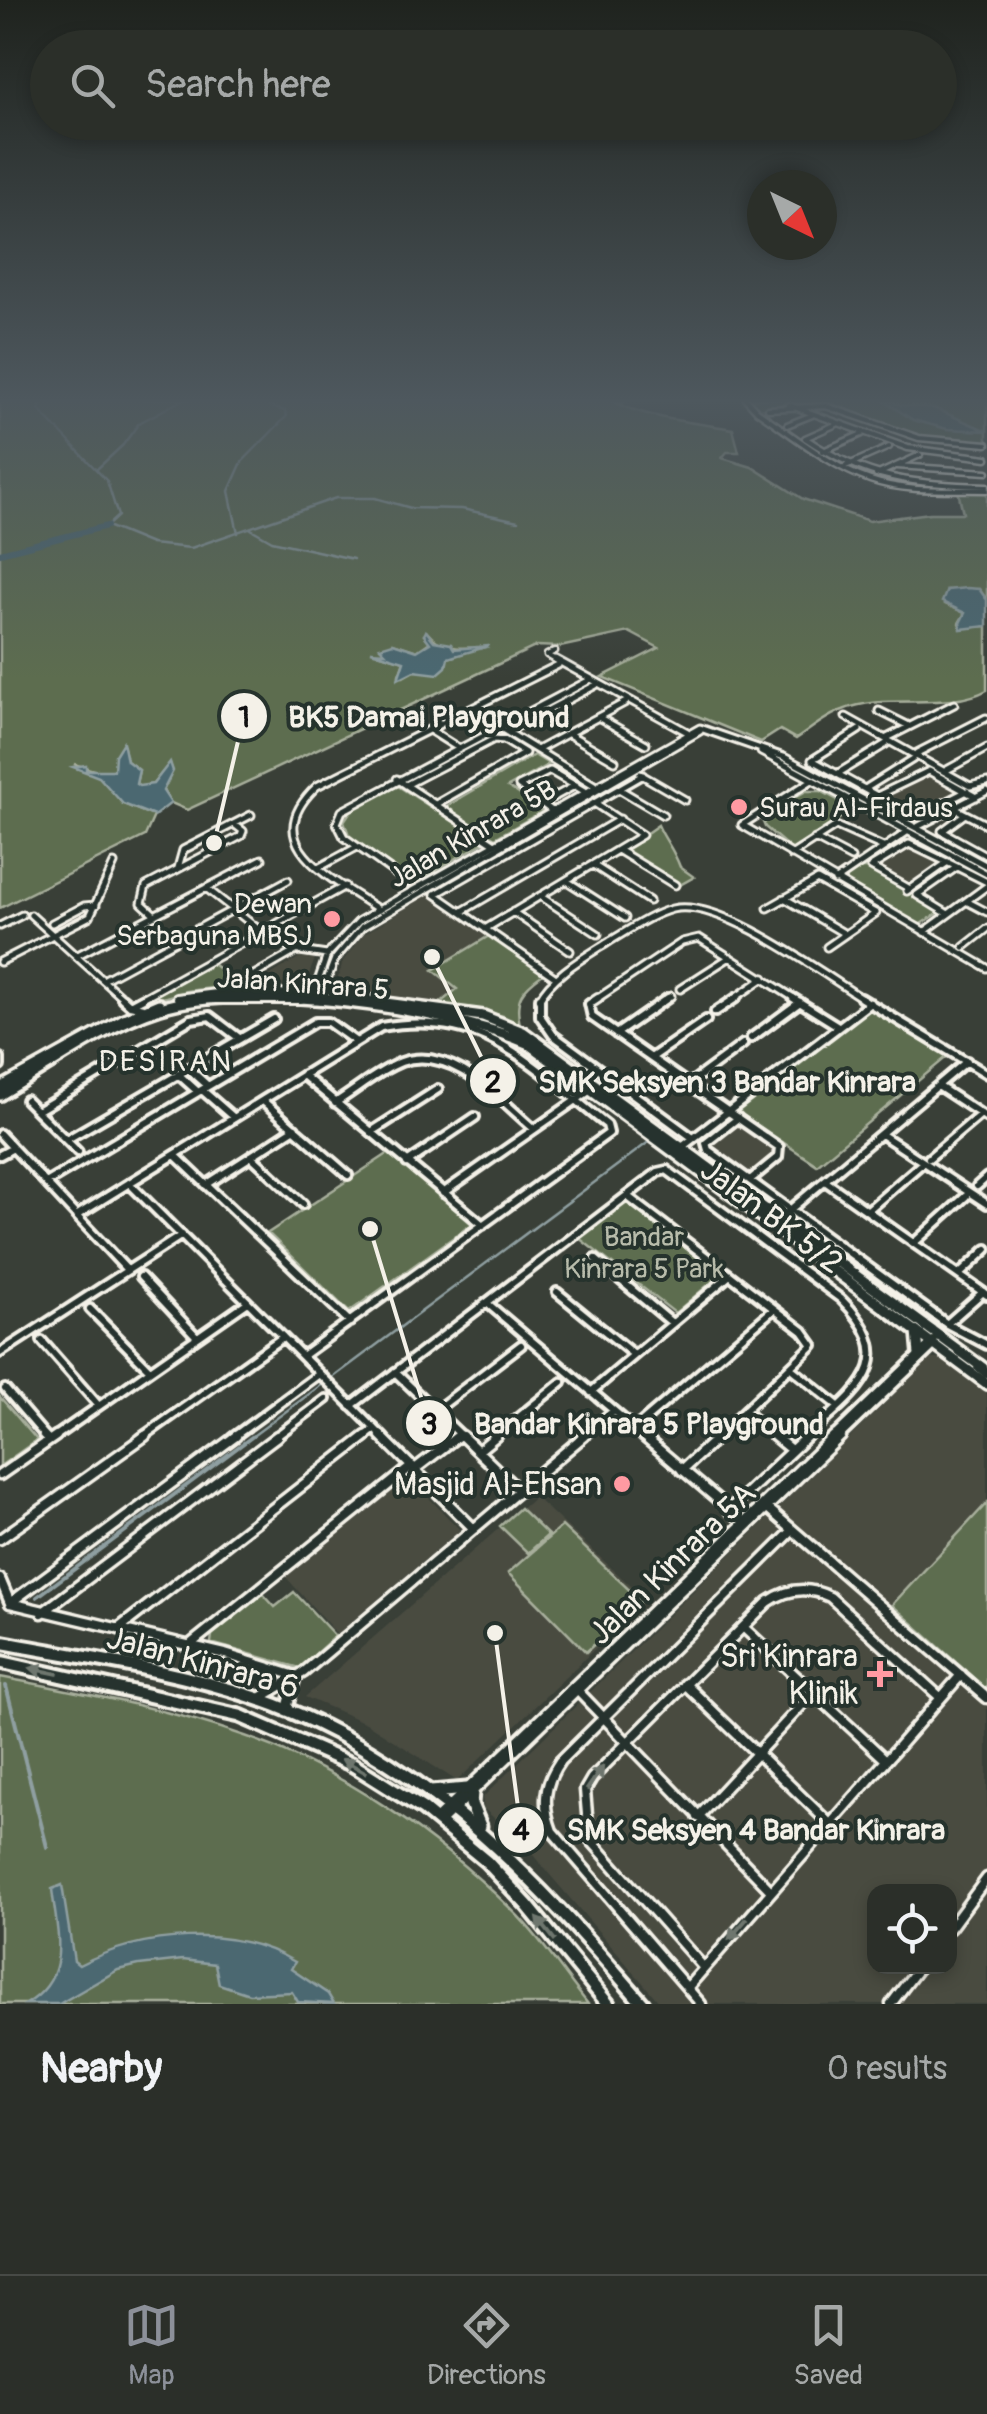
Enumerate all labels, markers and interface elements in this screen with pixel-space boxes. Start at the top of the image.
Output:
search box [30,30,957,140]
icon: search [65,58,120,113]
text: Search here [145,61,331,109]
north arrow [747,170,837,260]
callout: BK5 Damai Playground [219,686,590,746]
text: 1 [238,699,250,736]
text: BK5 Damai Playground [288,699,570,736]
street label: Jalan Kinrara 5B [383,772,563,896]
place label: Surau Al-Firdaus [759,791,953,826]
marker: Surau Al-Firdaus [728,796,750,818]
place label: Dewan Serbaguna MBSJ [116,887,312,954]
marker: Dewan Serbaguna MBSJ [321,908,343,930]
street label: Jalan Kinrara 5 [216,961,390,1008]
district label: DESIRAN [99,1043,233,1080]
callout: SMK Seksyen 3 Bandar Kinrara [468,1051,936,1111]
text: 2 [485,1064,501,1101]
text: SMK Seksyen 3 Bandar Kinrara [538,1064,916,1101]
street label: Jalan BK 5/2 [692,1150,850,1283]
park label: Bandar Kinrara 5 Park [564,1220,724,1287]
callout: Bandar Kinrara 5 Playground [404,1393,844,1453]
text: 3 [421,1406,437,1443]
text: Bandar Kinrara 5 Playground [474,1406,824,1443]
place label: Masjid Al-Ehsan [394,1465,602,1505]
marker: Masjid Al-Ehsan [611,1473,633,1495]
street label: Jalan Kinrara 5A [581,1474,765,1654]
street label: Jalan Kinrara 6 [102,1618,303,1708]
place label: Sri Kinrara Klinik [720,1637,858,1714]
marker: Sri Kinrara Klinik [867,1661,893,1687]
one-way arrow [28,1663,59,1679]
one-way arrow [339,1757,368,1774]
one-way arrow [584,1765,604,1792]
callout: SMK Seksyen 4 Bandar Kinrara [496,1800,965,1860]
text: 4 [512,1812,530,1849]
text: SMK Seksyen 4 Bandar Kinrara [567,1812,945,1849]
map controls [867,1884,957,1974]
button: locate [867,1884,957,1974]
one-way arrow [536,1916,557,1941]
one-way arrow [728,1916,750,1941]
text: Nearby [40,2043,162,2095]
text: 0 results [827,2049,947,2089]
tab: Map [124,2298,179,2393]
tab: Directions [427,2298,546,2393]
tab: Saved [794,2298,863,2393]

